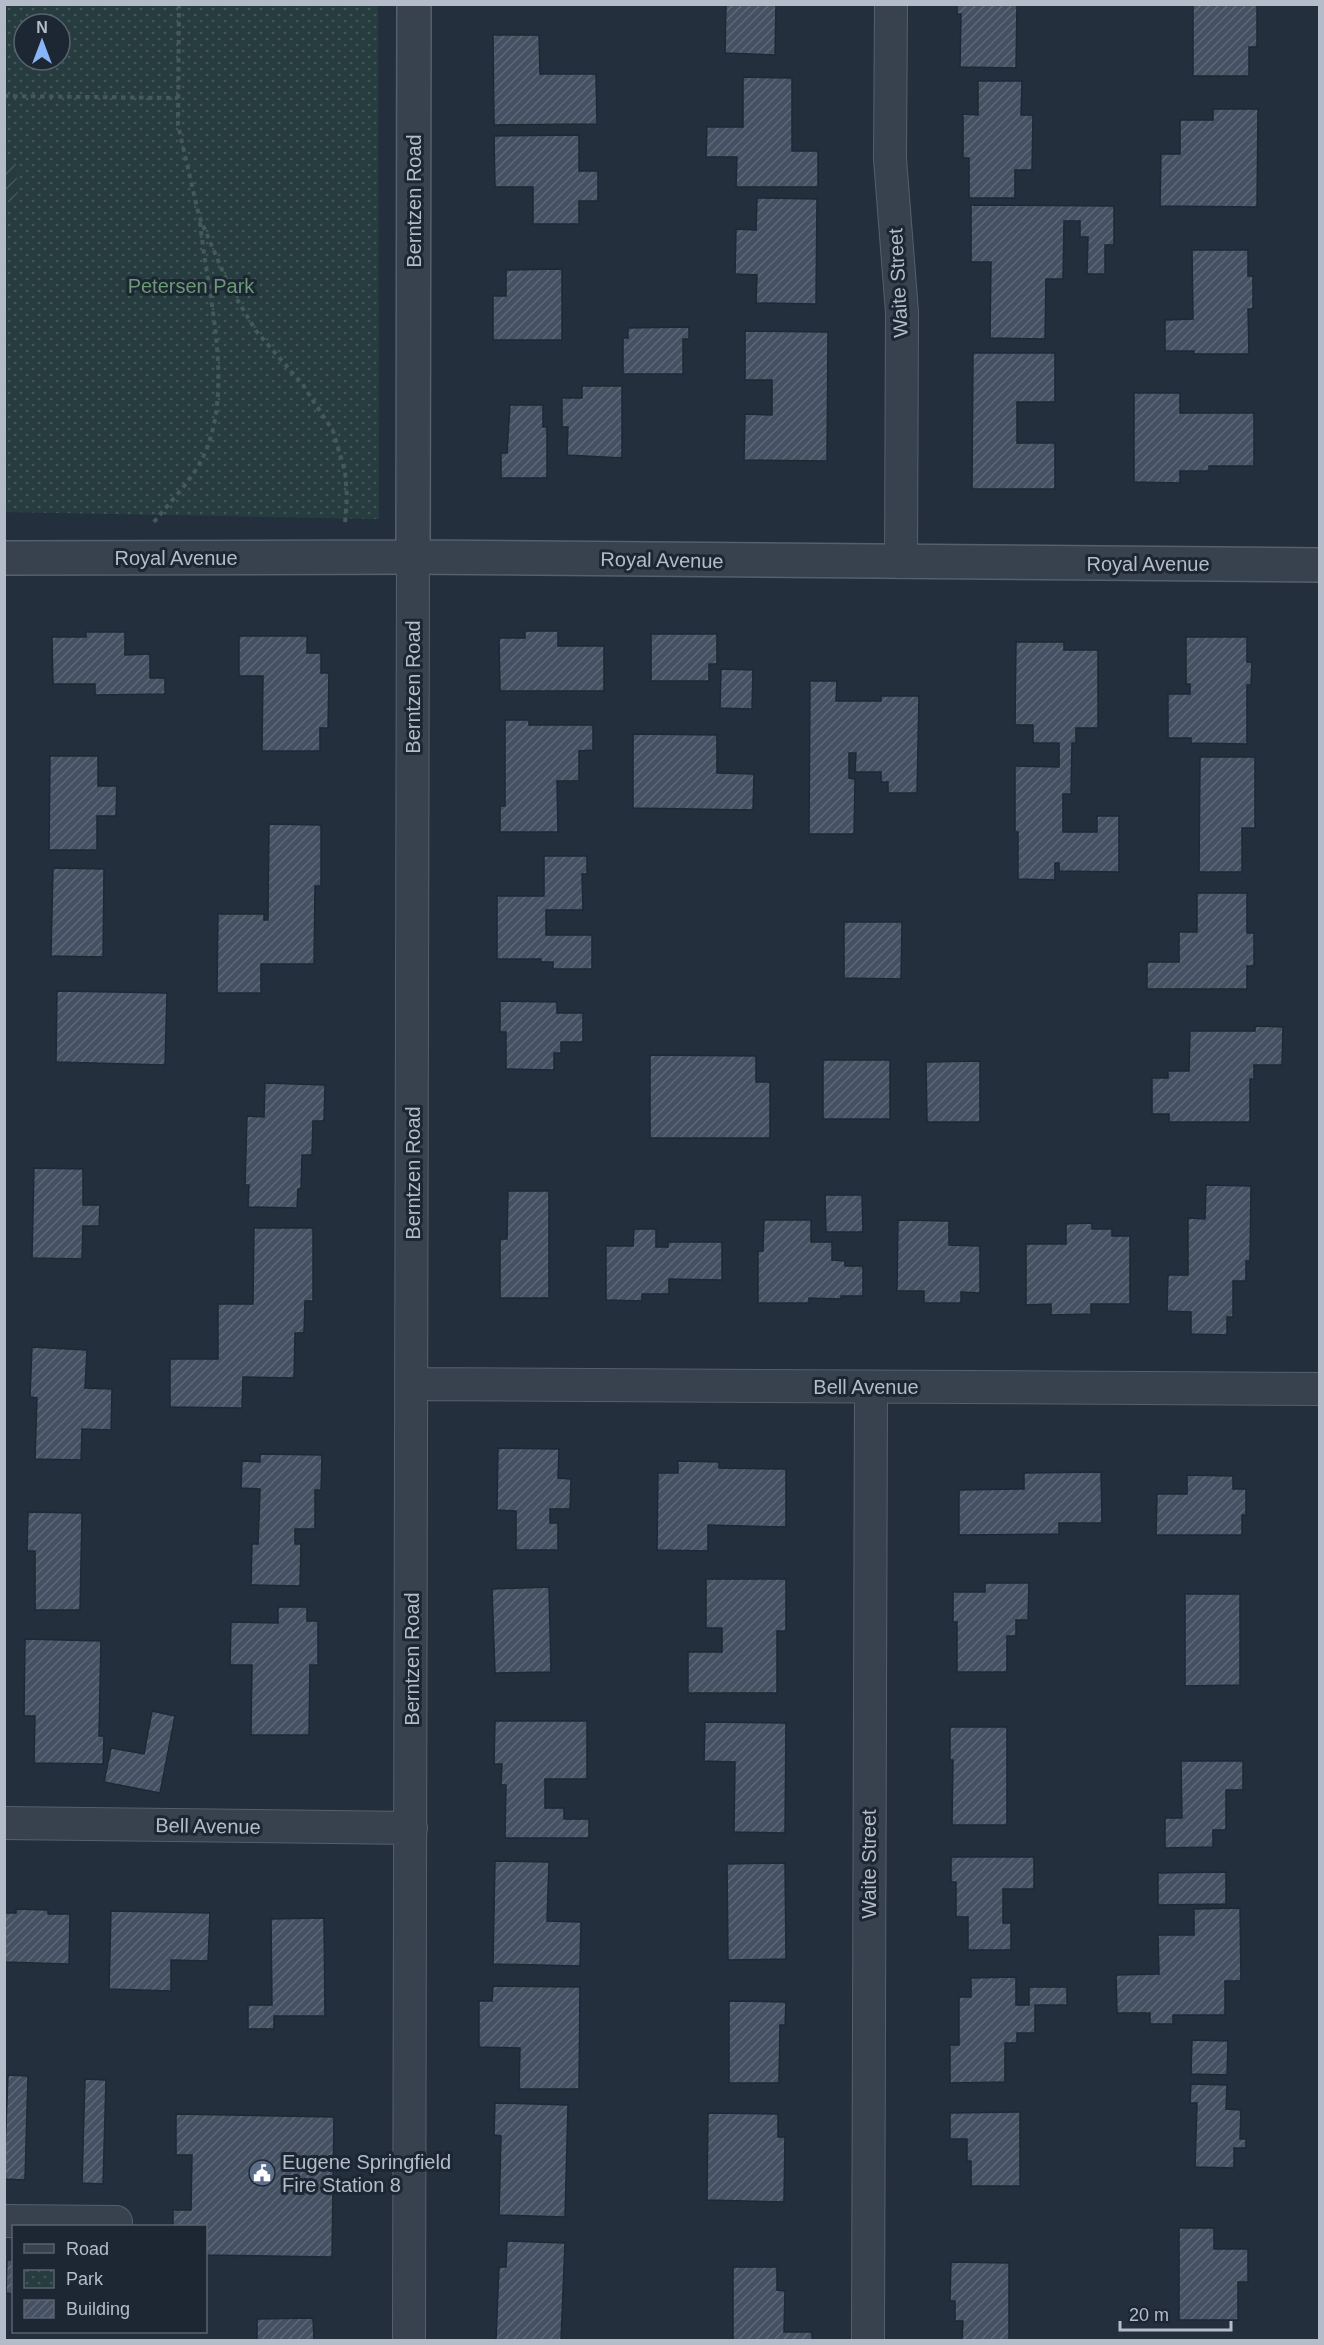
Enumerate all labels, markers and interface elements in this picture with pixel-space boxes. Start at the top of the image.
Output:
north arrow [12,12,72,72]
text: N [36,19,48,36]
street label: Berntzen Road [403,134,425,268]
street label: Waite Street [884,227,912,338]
park label: Petersen Park [128,275,255,297]
street label: Royal Avenue [114,547,238,569]
street label: Royal Avenue [600,548,724,572]
street label: Royal Avenue [1086,553,1210,575]
street label: Berntzen Road [402,620,424,754]
street label: Berntzen Road [402,1106,424,1240]
street label: Bell Avenue [813,1376,919,1398]
street label: Berntzen Road [401,1592,423,1726]
street label: Waite Street [858,1809,880,1919]
street label: Bell Avenue [155,1814,261,1838]
place label: Eugene Springfield Fire Station 8 [282,2151,451,2196]
public building icon: Eugene Springfield Fire Station 8 [247,2158,277,2188]
legend [12,2225,207,2333]
text: Road [66,2239,109,2259]
text: Park [66,2269,104,2289]
scale bar [1120,2294,1231,2332]
text: Building [66,2299,130,2319]
text: 20 m [1129,2305,1169,2325]

